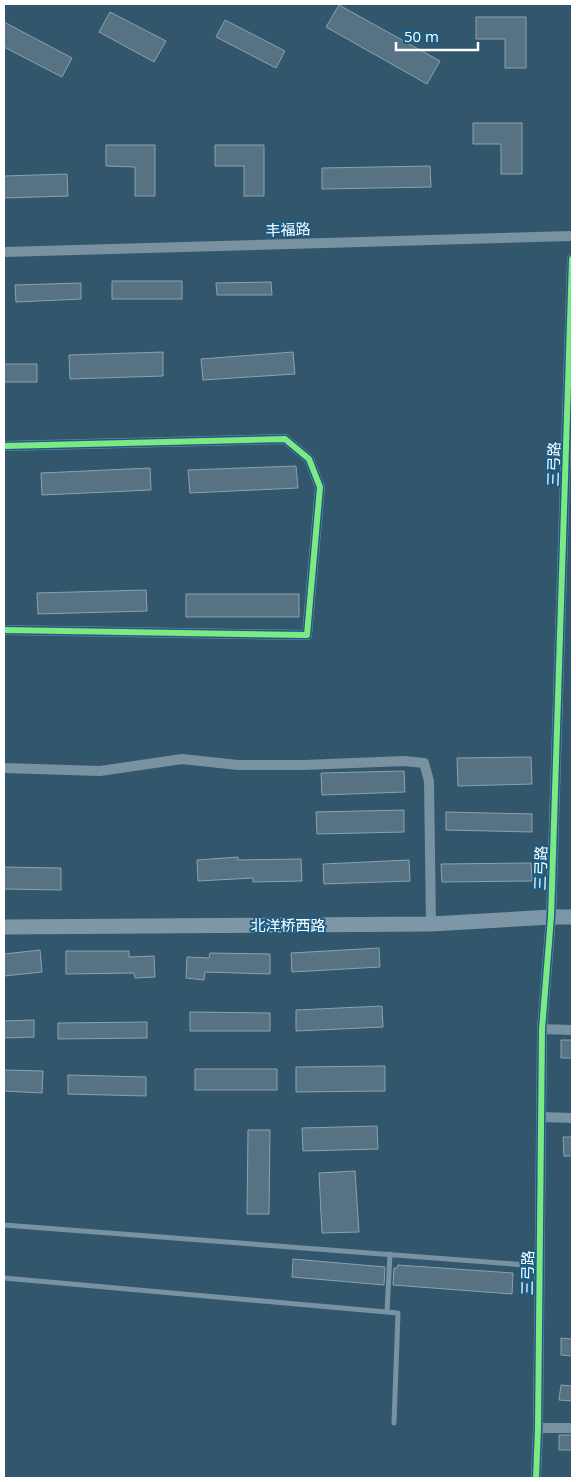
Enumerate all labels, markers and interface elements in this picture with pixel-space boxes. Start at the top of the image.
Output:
scale bar [396,20,478,52]
text: 50 m [404,26,439,46]
street label: 丰福路 [265,218,311,240]
street label: 三弓路 [542,441,564,487]
street label: 三弓路 [529,845,551,891]
street label: 北洋桥西路 [250,915,326,935]
street label: 三弓路 [517,1250,537,1296]

